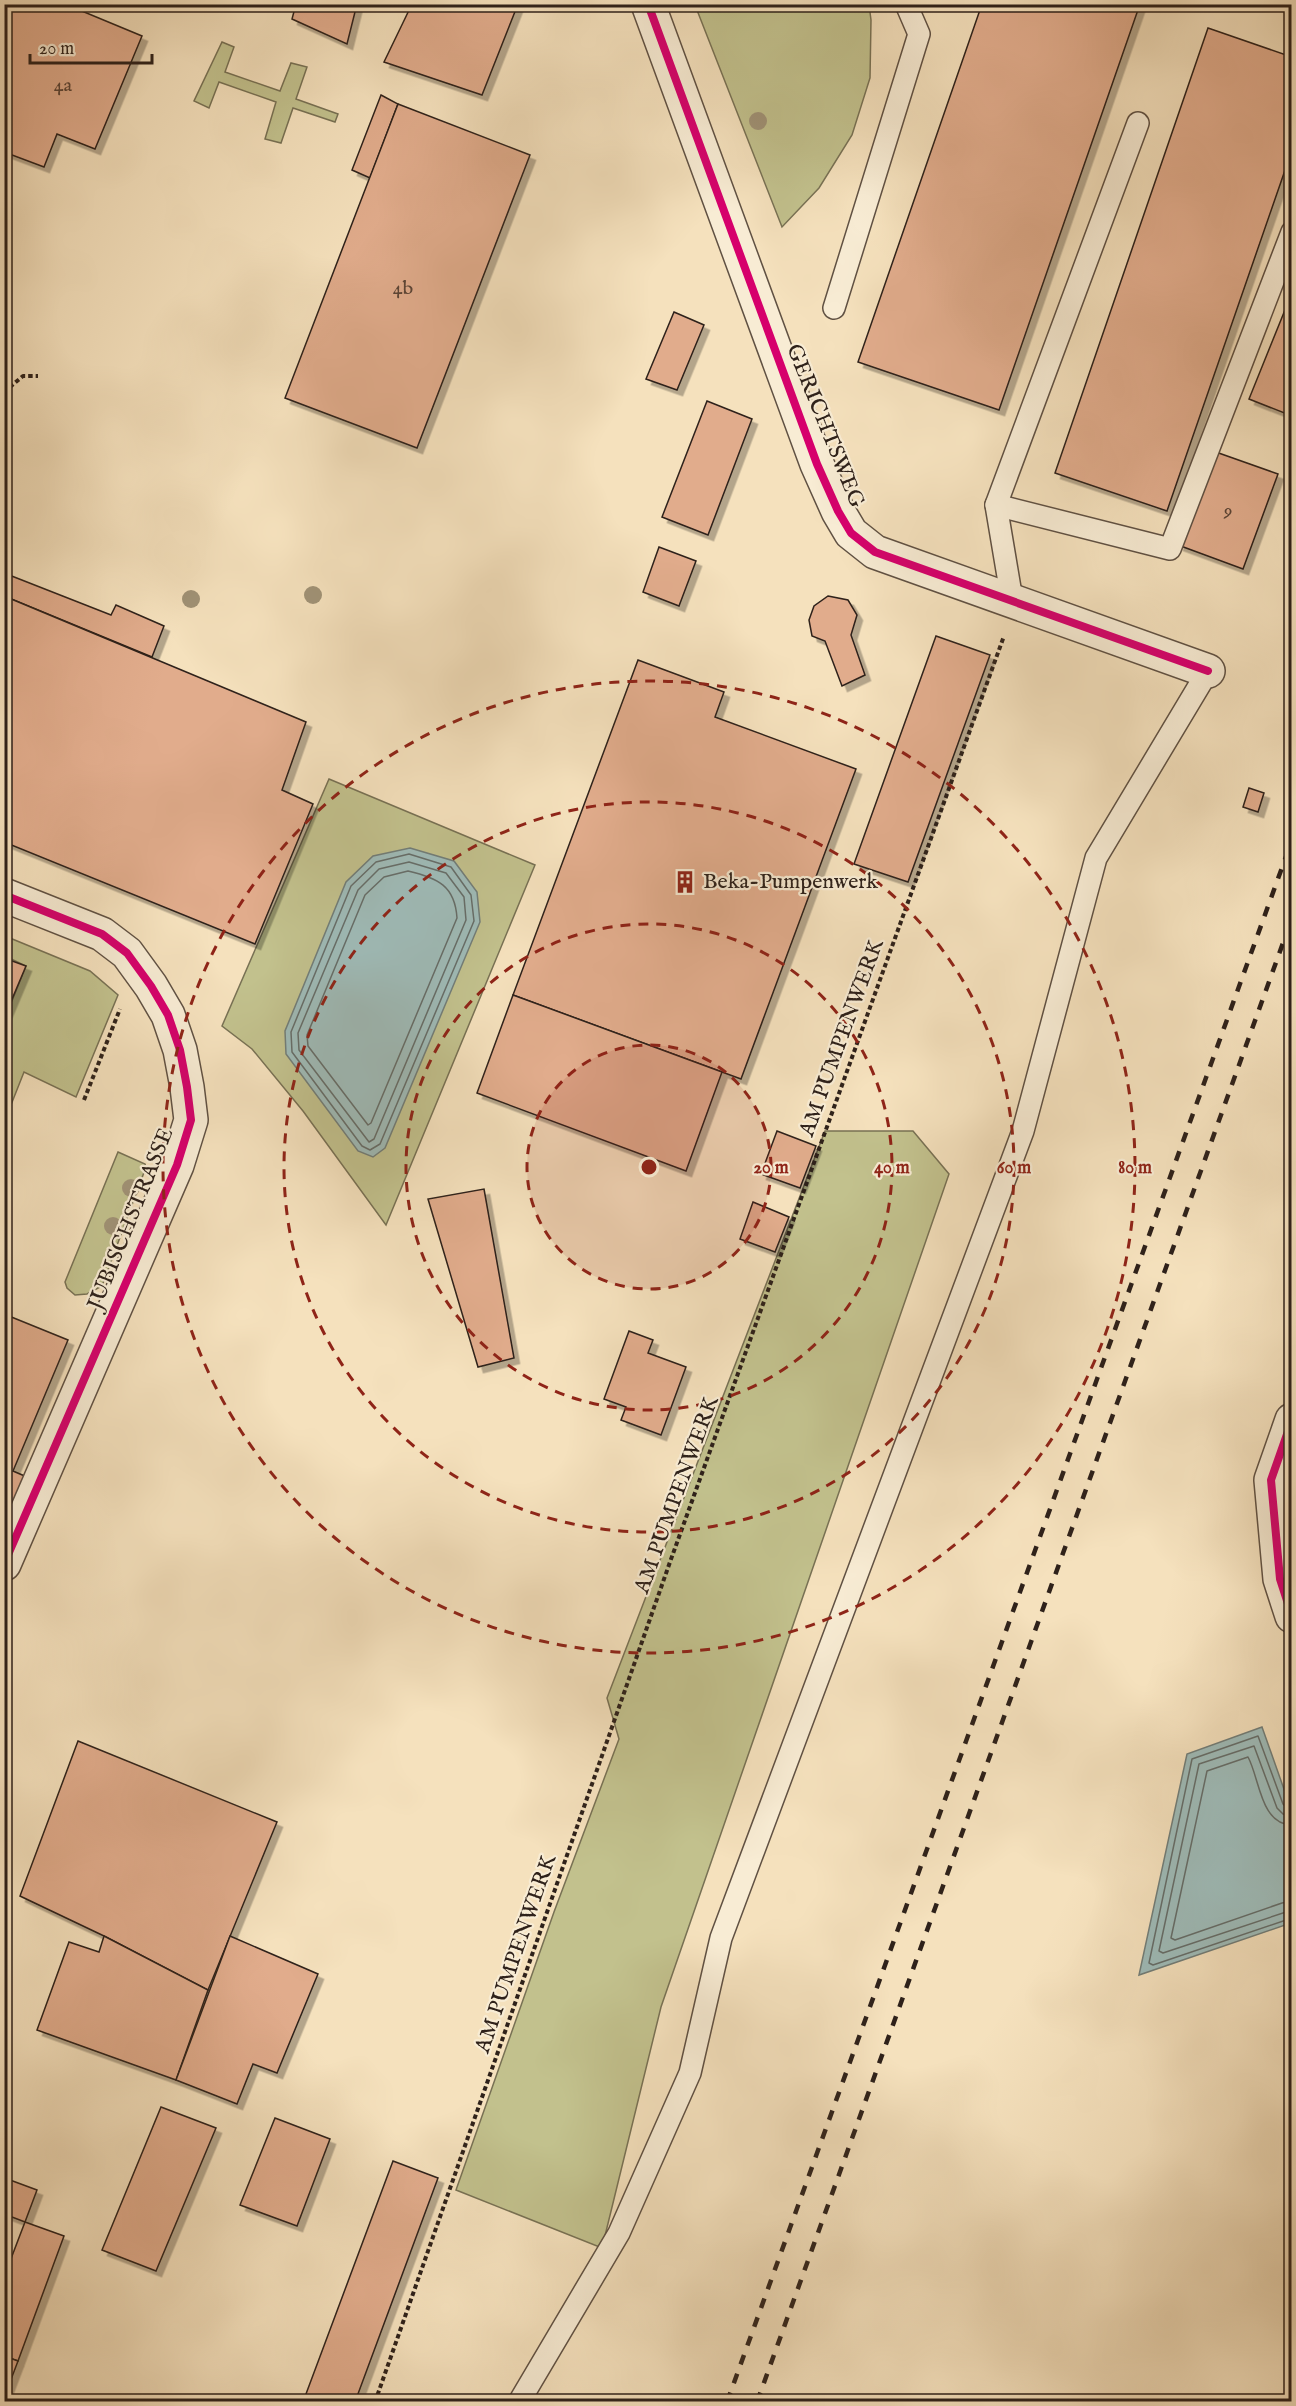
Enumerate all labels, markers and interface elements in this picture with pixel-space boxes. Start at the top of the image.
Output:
scale bar [30,27,152,65]
text: 20 m [39,38,74,61]
house number: 4a [54,73,73,98]
house number: 4b [393,276,414,301]
street label: GERICHTSWEG [779,340,871,512]
house number: 9 [1223,498,1232,523]
place label: Beka-Pumpenwerk [703,868,878,896]
building icon: Beka-Pumpenwerk [672,869,698,895]
street label: AM PUMPENWERK [793,934,891,1142]
street label: JUBISCHSTRASSE [81,1124,180,1317]
centre of rings [639,1157,659,1177]
text: 20 m [753,1157,789,1180]
text: 40 m [874,1157,910,1180]
text: 60 m [997,1157,1031,1180]
text: 80 m [1118,1157,1152,1180]
street label: AM PUMPENWERK [628,1391,726,1599]
street label: AM PUMPENWERK [469,1850,563,2058]

